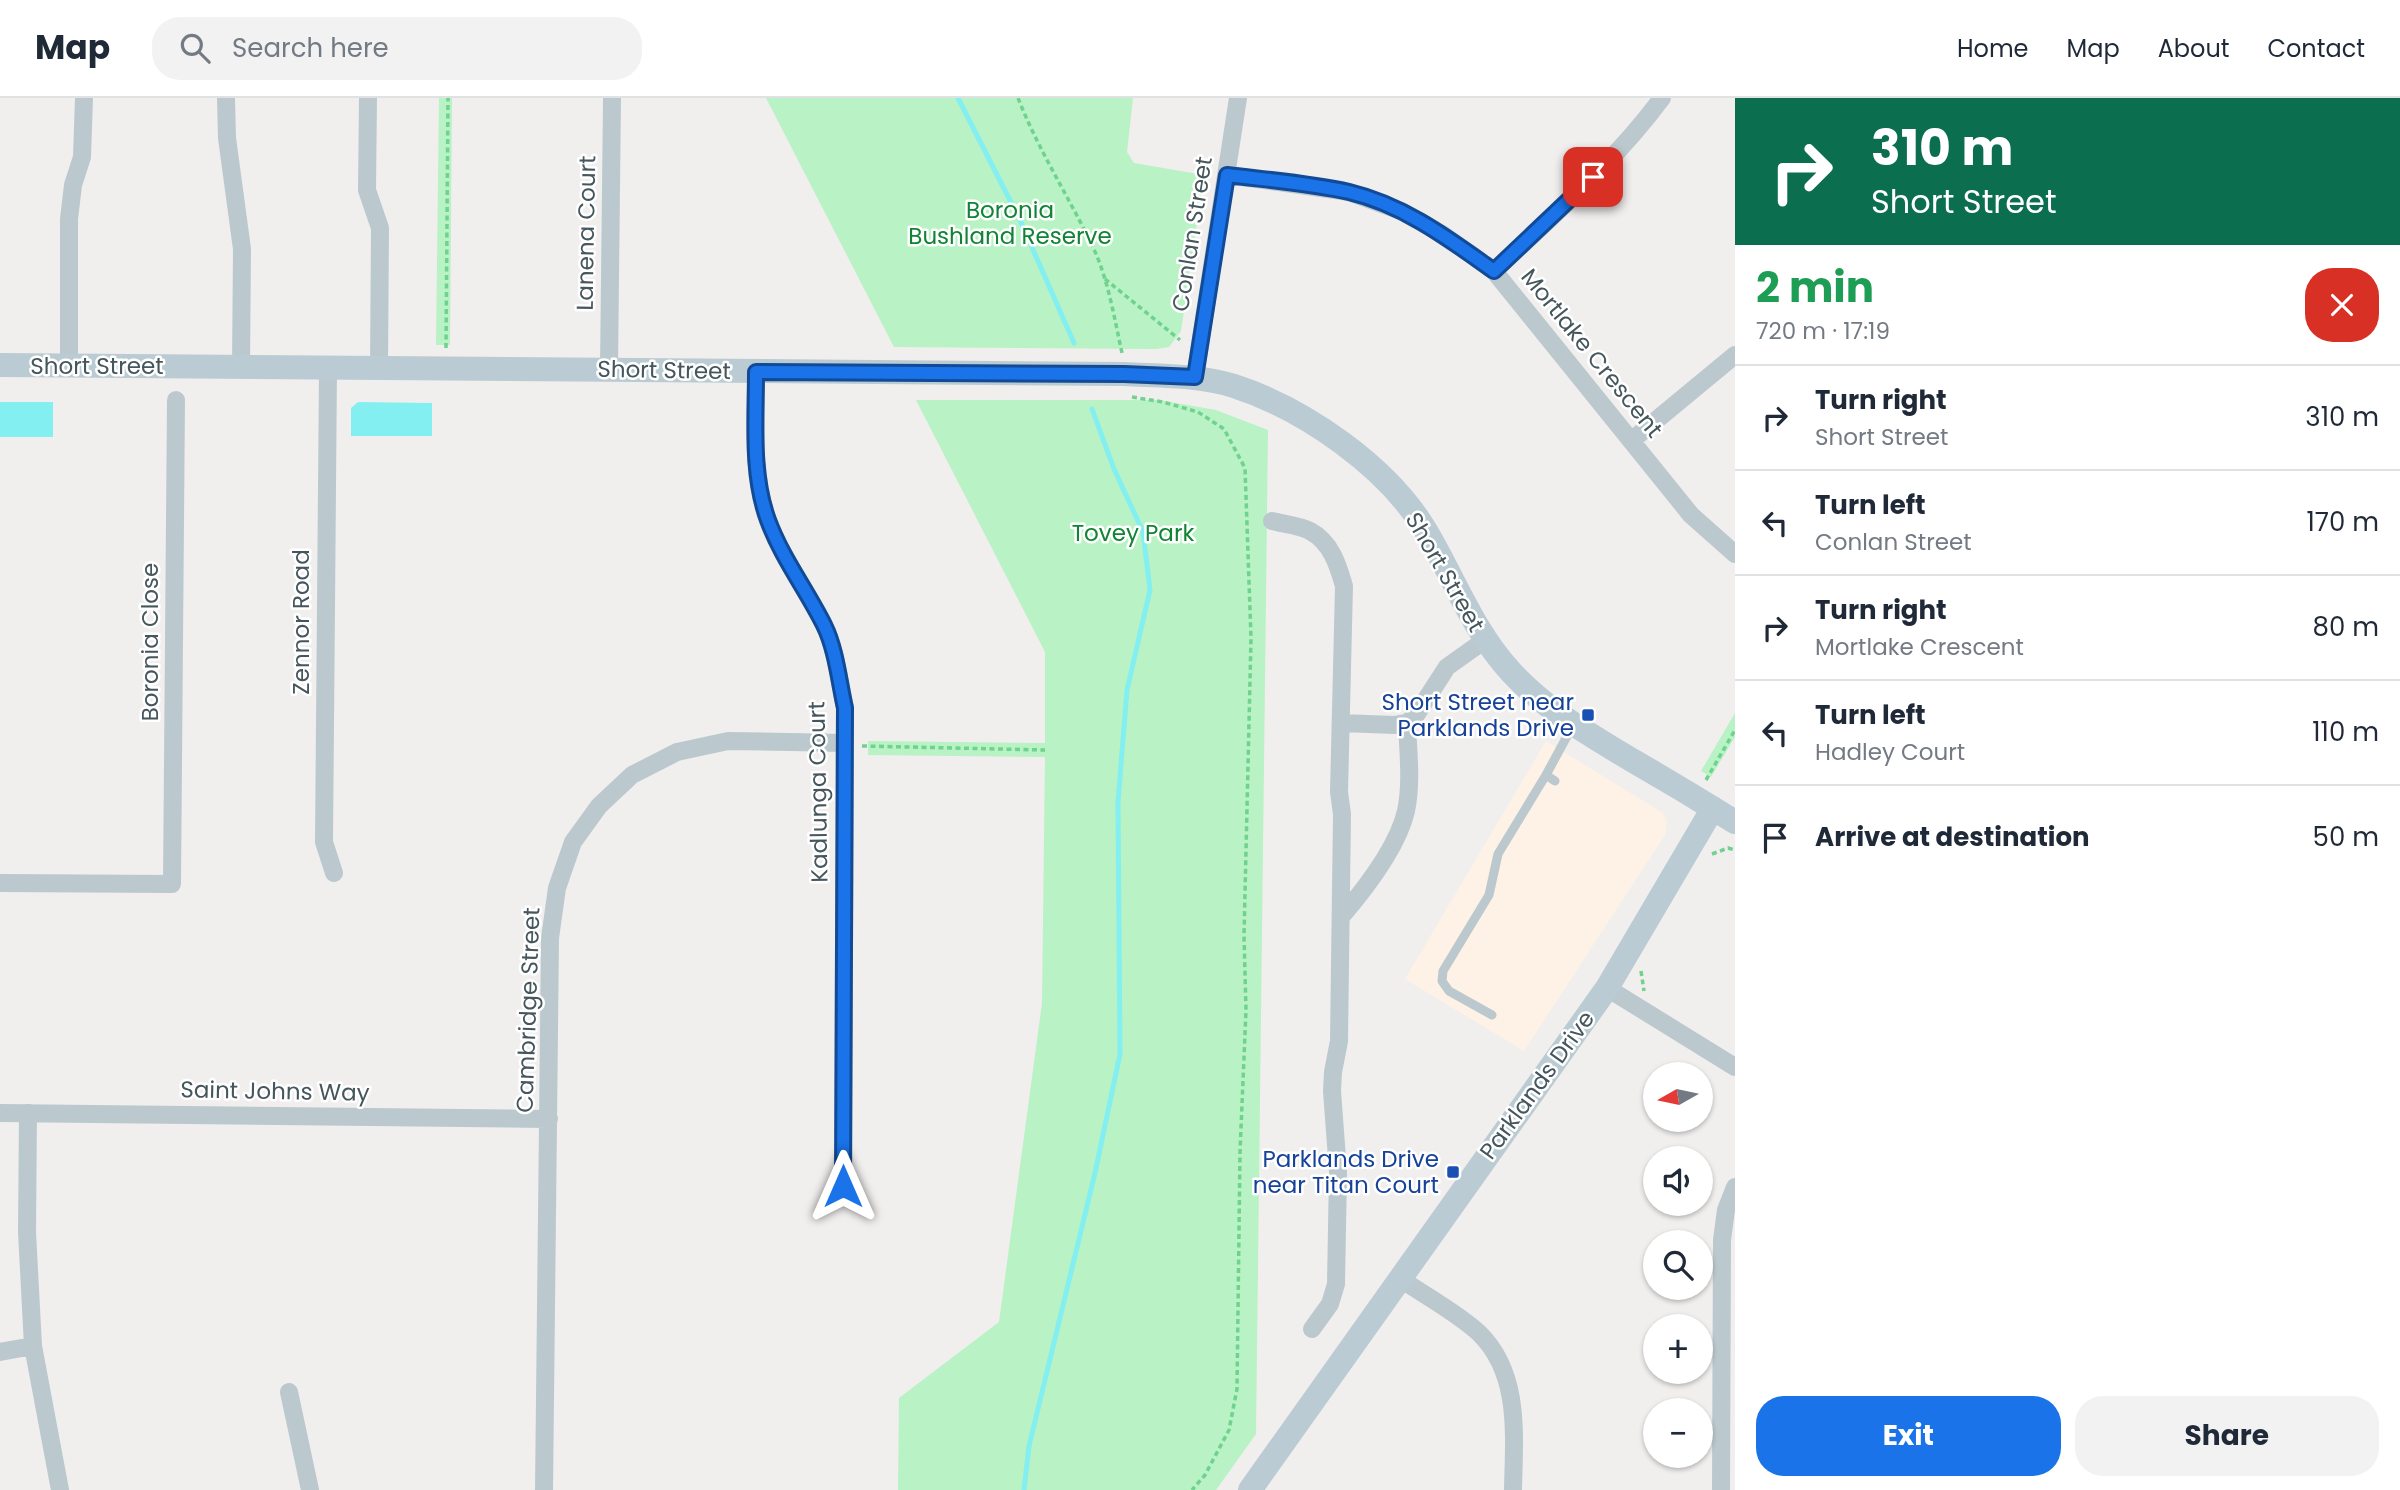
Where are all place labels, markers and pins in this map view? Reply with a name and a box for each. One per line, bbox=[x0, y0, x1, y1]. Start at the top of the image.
pin bbox=[1563, 147, 1623, 207]
place label: Short Street near Parklands Drive bbox=[1381, 686, 1574, 744]
marker: Short Street near Parklands Drive bbox=[1580, 707, 1596, 723]
place label: Parklands Drive near Titan Court bbox=[1253, 1143, 1439, 1201]
marker: Parklands Drive near Titan Court bbox=[1445, 1164, 1461, 1180]

